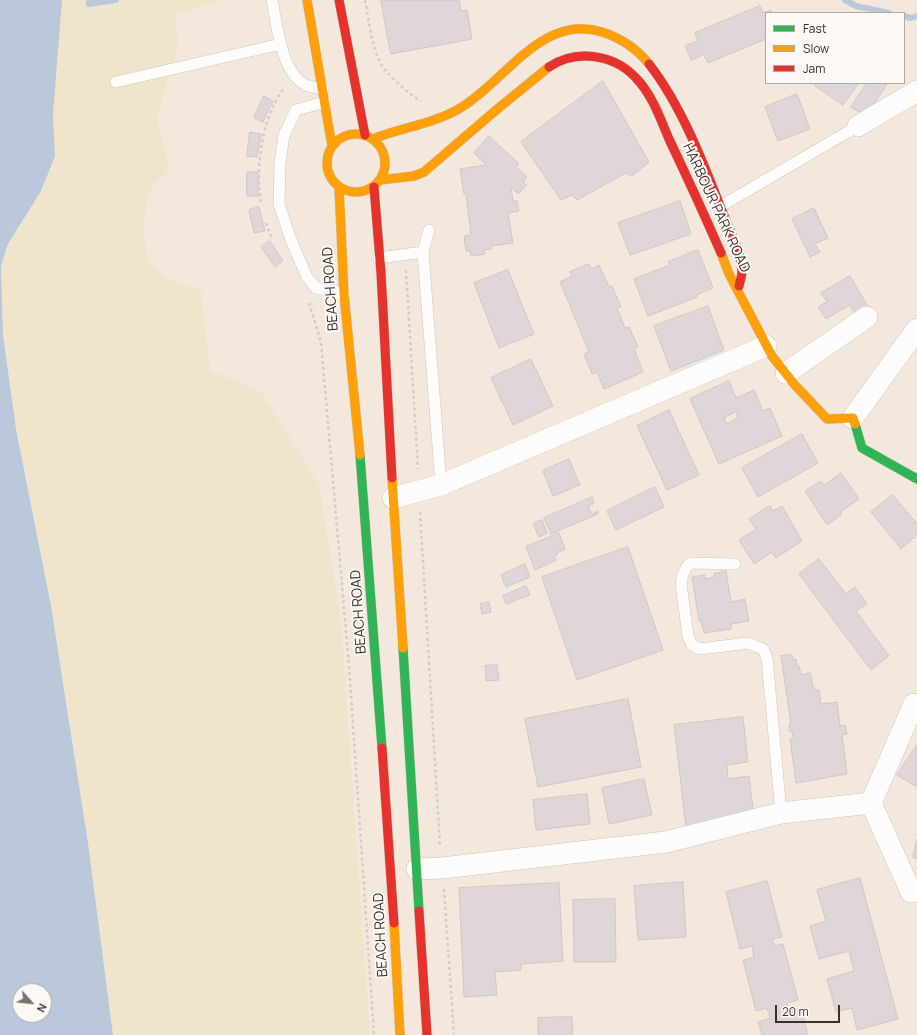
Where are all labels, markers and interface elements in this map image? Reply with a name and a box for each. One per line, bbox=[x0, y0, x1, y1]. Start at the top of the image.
legend bbox=[765, 12, 905, 84]
text: Fast bbox=[803, 20, 827, 37]
text: Slow bbox=[803, 40, 829, 57]
text: Jam bbox=[803, 60, 825, 77]
street label: HARBOUR PARK ROAD bbox=[679, 141, 753, 275]
street label: BEACH ROAD bbox=[320, 246, 342, 332]
street label: BEACH ROAD bbox=[348, 569, 370, 655]
street label: BEACH ROAD bbox=[370, 892, 392, 978]
north arrow bbox=[12, 983, 52, 1023]
scale bar bbox=[777, 997, 842, 1023]
text: N bbox=[34, 1001, 51, 1015]
text: 20 m bbox=[782, 1003, 809, 1020]

